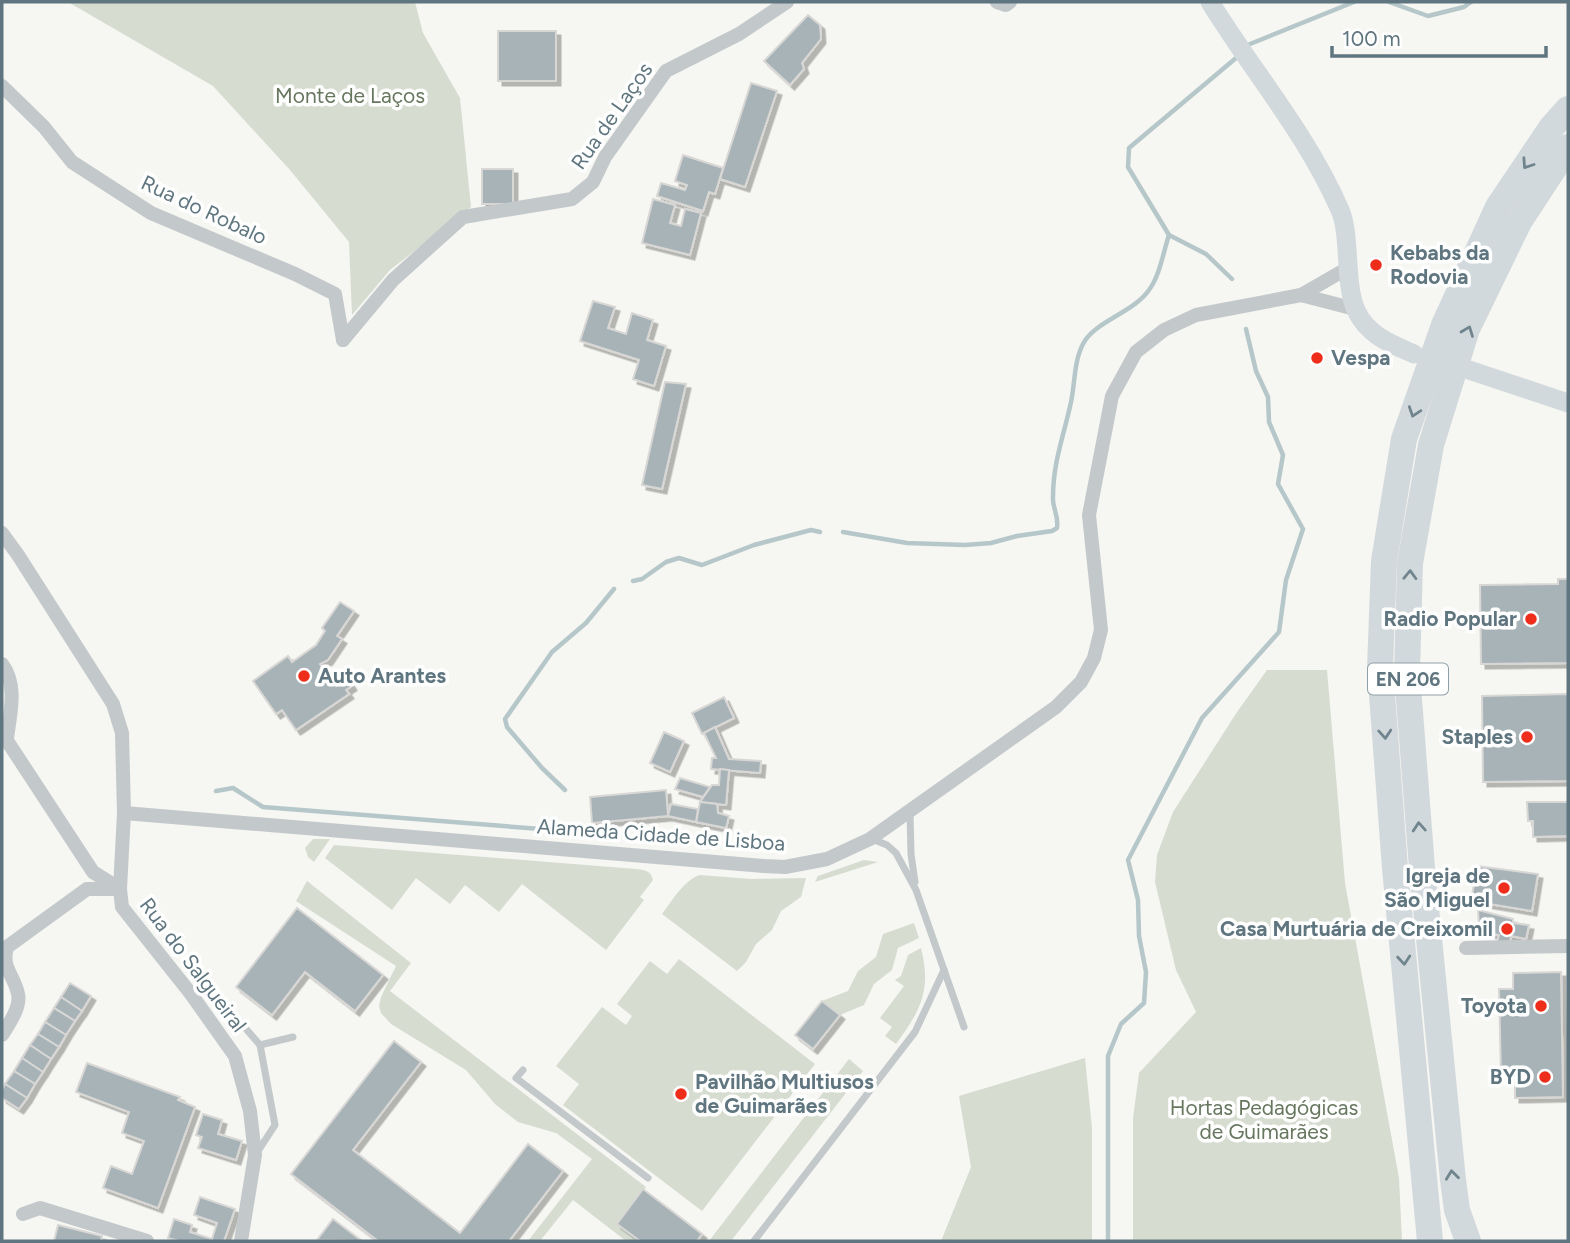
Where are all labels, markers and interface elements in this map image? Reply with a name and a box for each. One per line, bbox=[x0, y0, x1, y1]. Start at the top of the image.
scale bar bbox=[1332, 14, 1546, 58]
text: 100 m bbox=[1342, 26, 1401, 51]
street label: Rua de Laços bbox=[566, 57, 658, 174]
park label: Monte de Laços bbox=[275, 83, 425, 108]
one-way arrow bbox=[1523, 156, 1536, 169]
street label: Rua do Robalo bbox=[137, 170, 271, 250]
place label: Kebabs da Rodovia bbox=[1390, 240, 1490, 289]
marker: Kebabs da Rodovia bbox=[1368, 257, 1384, 273]
one-way arrow bbox=[1459, 326, 1473, 338]
place label: Vespa bbox=[1331, 345, 1391, 370]
marker: Vespa bbox=[1309, 350, 1325, 366]
one-way arrow bbox=[1408, 406, 1422, 418]
one-way arrow bbox=[1402, 570, 1417, 581]
place label: Radio Popular bbox=[1384, 606, 1517, 631]
marker: Radio Popular bbox=[1523, 611, 1539, 627]
place label: Auto Arantes bbox=[318, 663, 446, 688]
road number: EN 206 bbox=[1368, 664, 1448, 694]
marker: Auto Arantes bbox=[296, 668, 312, 684]
place label: Staples bbox=[1442, 724, 1513, 749]
one-way arrow bbox=[1377, 729, 1392, 740]
marker: Staples bbox=[1519, 729, 1535, 745]
street label: Alameda Cidade de Lisboa bbox=[536, 813, 786, 856]
one-way arrow bbox=[1411, 821, 1426, 832]
place label: Igreja de São Miguel bbox=[1384, 863, 1490, 912]
marker: Igreja de São Miguel bbox=[1496, 880, 1512, 896]
street label: Rua do Salgueiral bbox=[135, 893, 252, 1037]
place label: Casa Murtuária de Creixomil bbox=[1220, 916, 1493, 941]
marker: Casa Murtuária de Creixomil bbox=[1499, 921, 1515, 937]
one-way arrow bbox=[1396, 955, 1411, 966]
place label: Toyota bbox=[1461, 993, 1527, 1018]
marker: Toyota bbox=[1533, 998, 1549, 1014]
place label: BYD bbox=[1490, 1064, 1531, 1089]
place label: Pavilhão Multiusos de Guimarães bbox=[695, 1069, 874, 1118]
marker: BYD bbox=[1537, 1069, 1553, 1085]
marker: Pavilhão Multiusos de Guimarães bbox=[673, 1086, 689, 1102]
park label: Hortas Pedagógicas de Guimarães bbox=[1170, 1095, 1358, 1144]
one-way arrow bbox=[1445, 1169, 1460, 1181]

